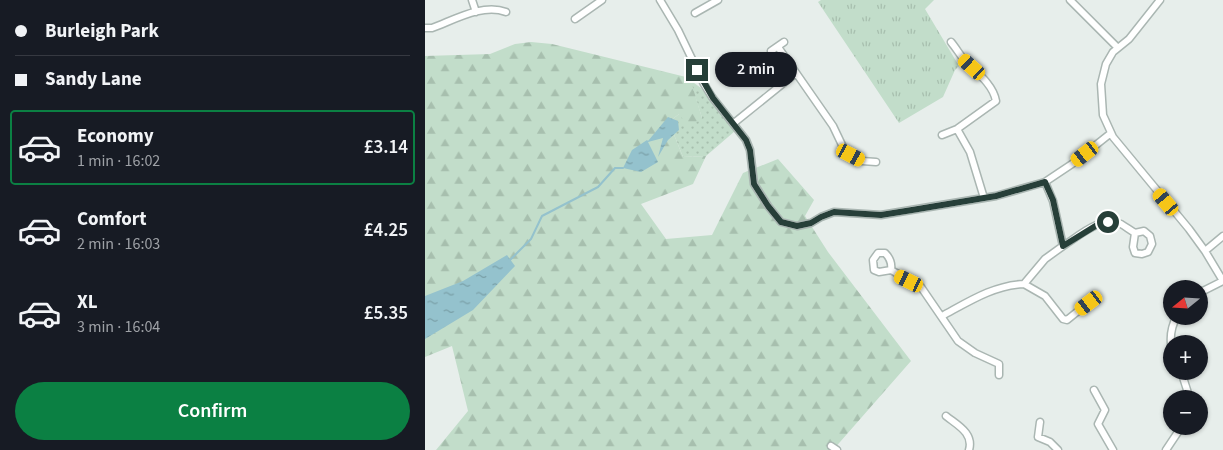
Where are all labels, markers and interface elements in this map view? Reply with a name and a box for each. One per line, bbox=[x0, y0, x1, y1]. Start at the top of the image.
text: Burleigh Park bbox=[45, 18, 159, 45]
car bbox=[955, 51, 988, 83]
callout: 2 min bbox=[715, 52, 797, 88]
text: 2 min bbox=[737, 58, 775, 80]
route end bbox=[686, 59, 708, 81]
text: Sandy Lane bbox=[45, 66, 142, 93]
text: Economy bbox=[77, 123, 154, 150]
icon: car bbox=[17, 125, 62, 170]
text: £3.14 bbox=[364, 134, 408, 161]
car bbox=[1068, 139, 1101, 169]
car bbox=[834, 141, 867, 169]
text: 1 min · 16:02 bbox=[77, 150, 160, 172]
car bbox=[1150, 186, 1181, 218]
text: Comfort bbox=[77, 206, 147, 233]
icon: car bbox=[17, 208, 62, 253]
route start bbox=[1097, 211, 1119, 233]
text: £4.25 bbox=[364, 217, 408, 244]
text: 2 min · 16:03 bbox=[77, 233, 160, 255]
car bbox=[892, 268, 925, 294]
north arrow bbox=[1163, 280, 1207, 325]
map controls bbox=[1163, 280, 1208, 435]
car bbox=[1072, 288, 1105, 318]
text: XL bbox=[77, 289, 98, 316]
icon: car bbox=[17, 291, 62, 336]
text: £5.35 bbox=[364, 300, 408, 327]
text: 3 min · 16:04 bbox=[77, 316, 160, 338]
button: + bbox=[1163, 335, 1208, 380]
button: Confirm bbox=[15, 382, 410, 440]
button: − bbox=[1163, 390, 1208, 435]

